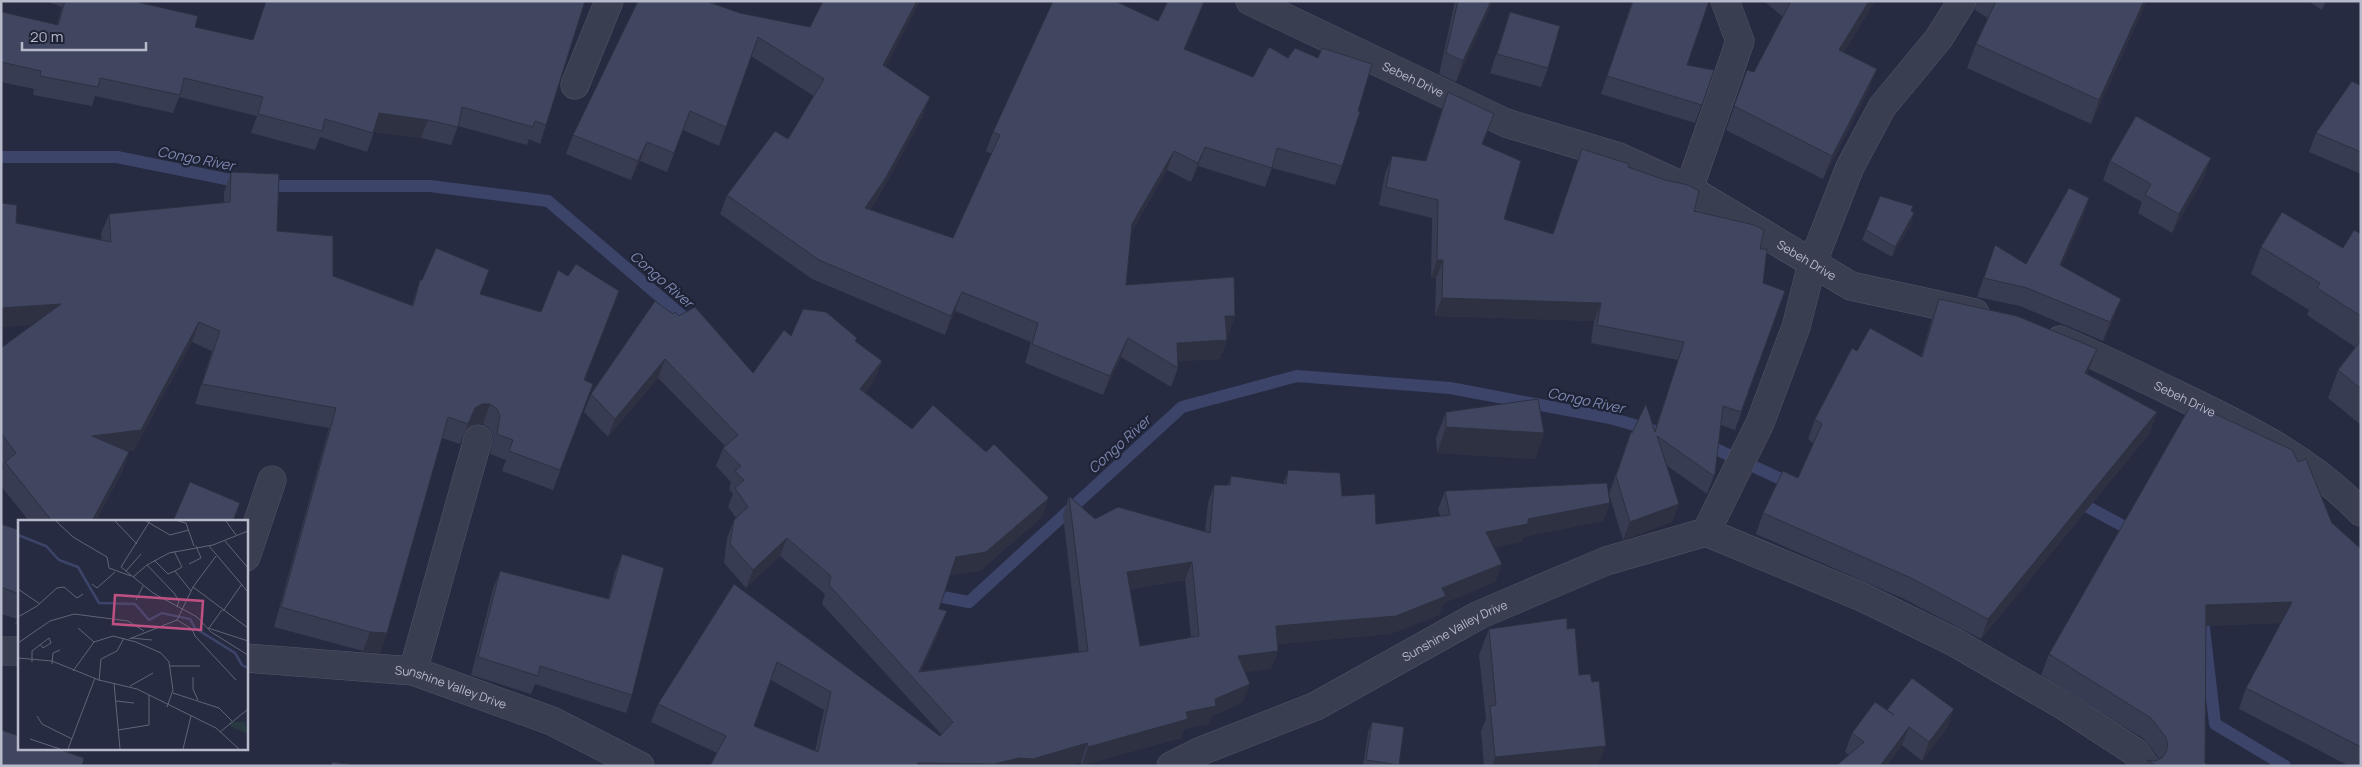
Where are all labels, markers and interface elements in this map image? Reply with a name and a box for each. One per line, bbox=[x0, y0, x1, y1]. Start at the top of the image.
scale bar bbox=[22, 20, 146, 52]
text: 20 m bbox=[30, 26, 63, 47]
street label: Sebeh Drive bbox=[1380, 57, 1447, 101]
water label: Congo River bbox=[156, 141, 238, 175]
street label: Sebeh Drive bbox=[1774, 235, 1840, 284]
water label: Congo River bbox=[626, 246, 699, 313]
street label: Sebeh Drive bbox=[2152, 376, 2219, 420]
water label: Congo River bbox=[1546, 383, 1628, 418]
water label: Congo River bbox=[1084, 409, 1156, 477]
inset map bbox=[18, 520, 248, 750]
street label: Sunshine Valley Drive bbox=[1399, 595, 1510, 665]
street label: Sunshine Valley Drive bbox=[394, 661, 509, 713]

